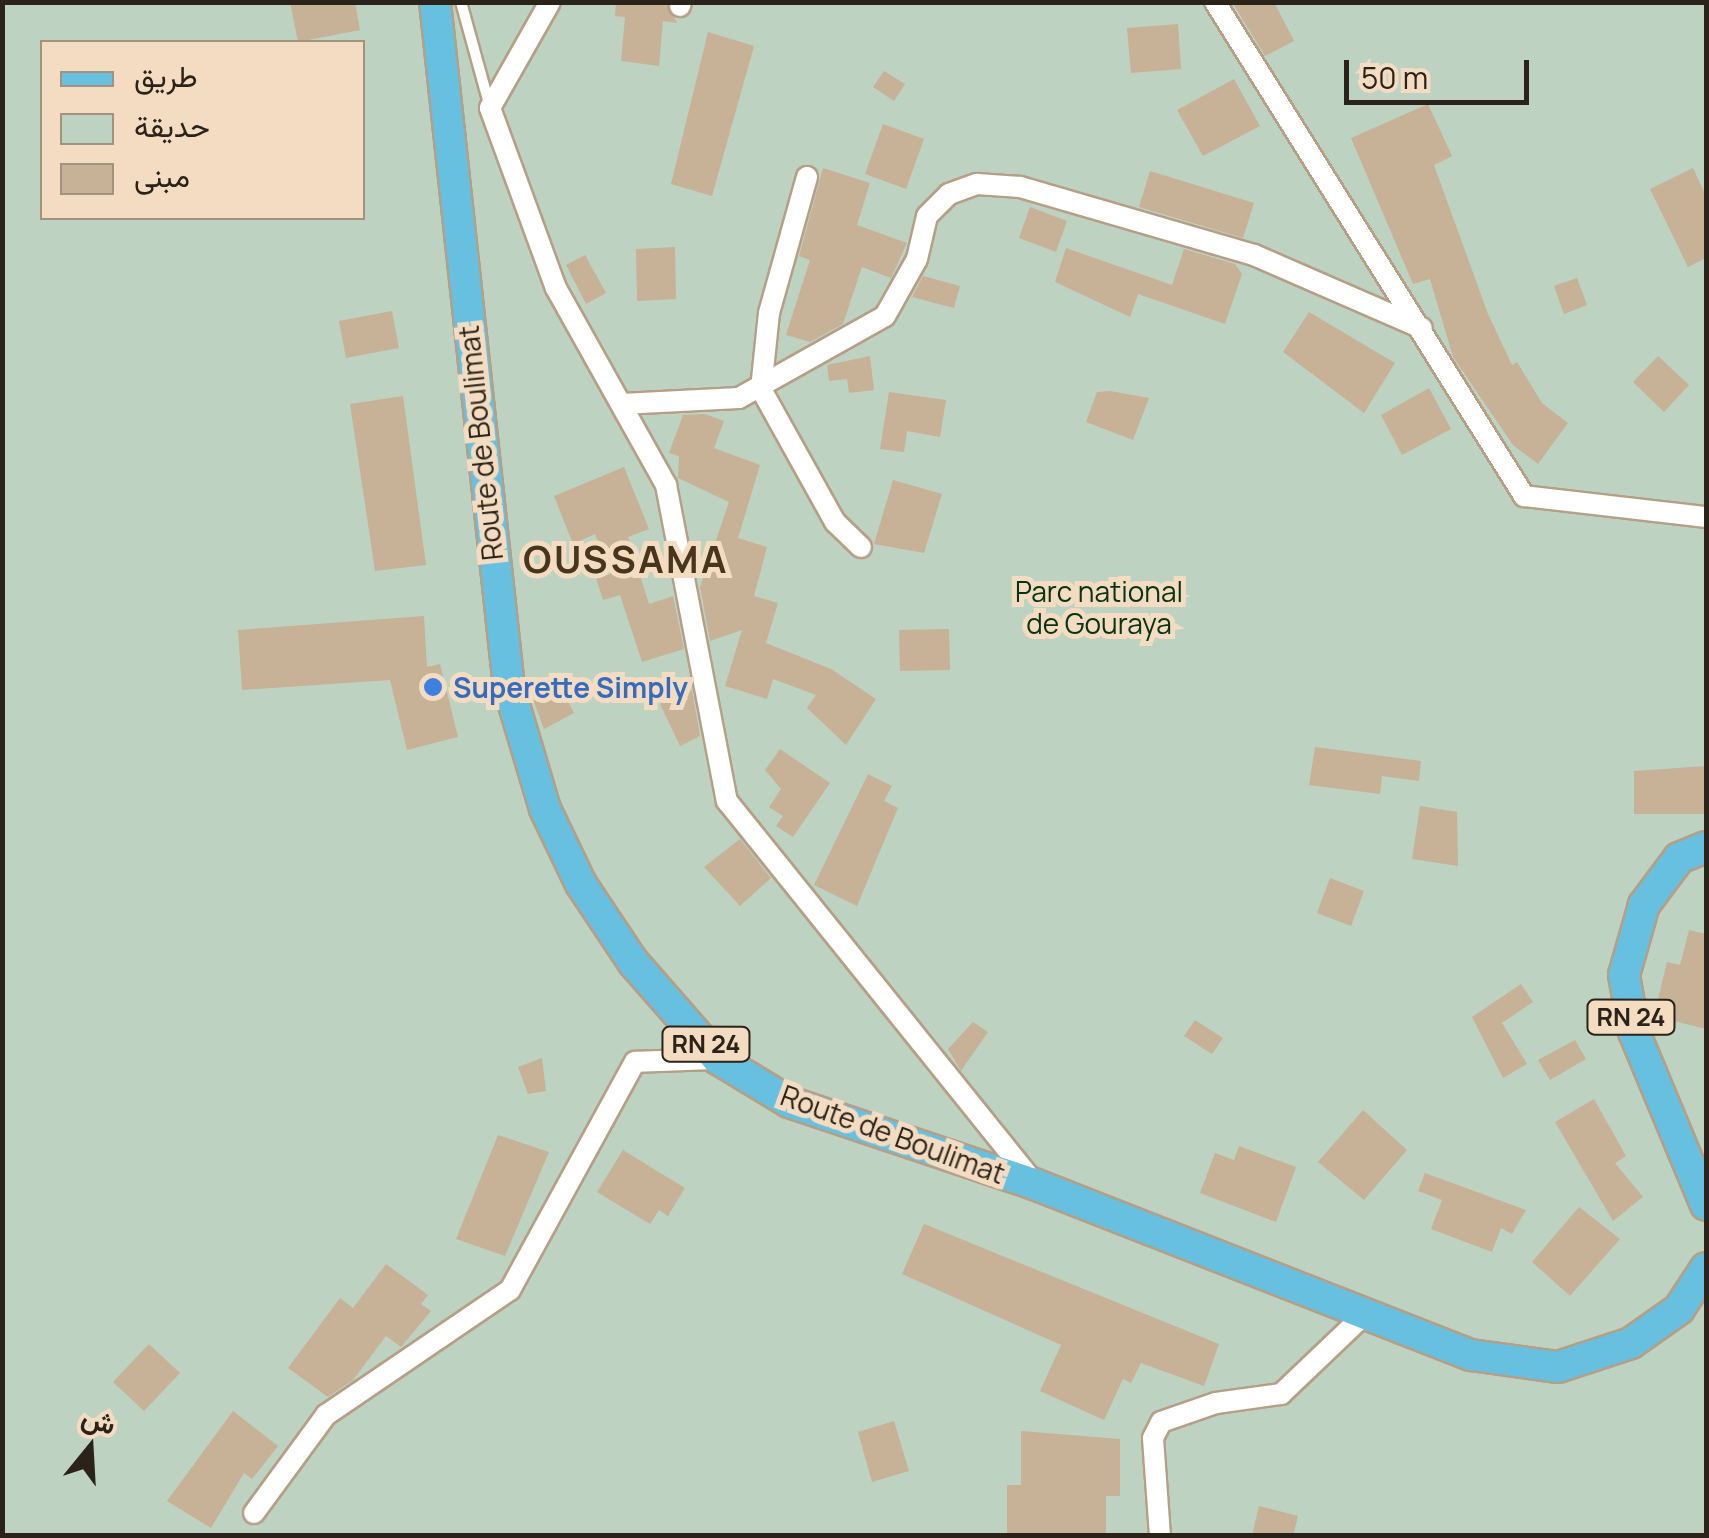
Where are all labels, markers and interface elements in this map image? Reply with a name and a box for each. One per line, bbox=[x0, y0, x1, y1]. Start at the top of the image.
legend bbox=[40, 40, 365, 220]
scale bar bbox=[1349, 40, 1534, 102]
text: طريق bbox=[134, 55, 198, 96]
text: 50 m bbox=[1361, 57, 1428, 98]
text: حديقة bbox=[134, 105, 210, 146]
text: مبنى bbox=[134, 155, 190, 196]
street label: Route de Boulimat bbox=[451, 324, 509, 562]
district label: OUSSAMA bbox=[523, 536, 729, 582]
park label: Parc national de Gouraya bbox=[1015, 574, 1183, 640]
place label: Superette Simply bbox=[453, 670, 688, 704]
marker: Superette Simply bbox=[422, 676, 444, 698]
road number: RN 24 bbox=[1586, 997, 1676, 1037]
road number: RN 24 bbox=[661, 1024, 751, 1064]
street label: Route de Boulimat bbox=[776, 1078, 1010, 1190]
text: ش bbox=[77, 1396, 121, 1443]
north arrow bbox=[40, 1398, 140, 1498]

